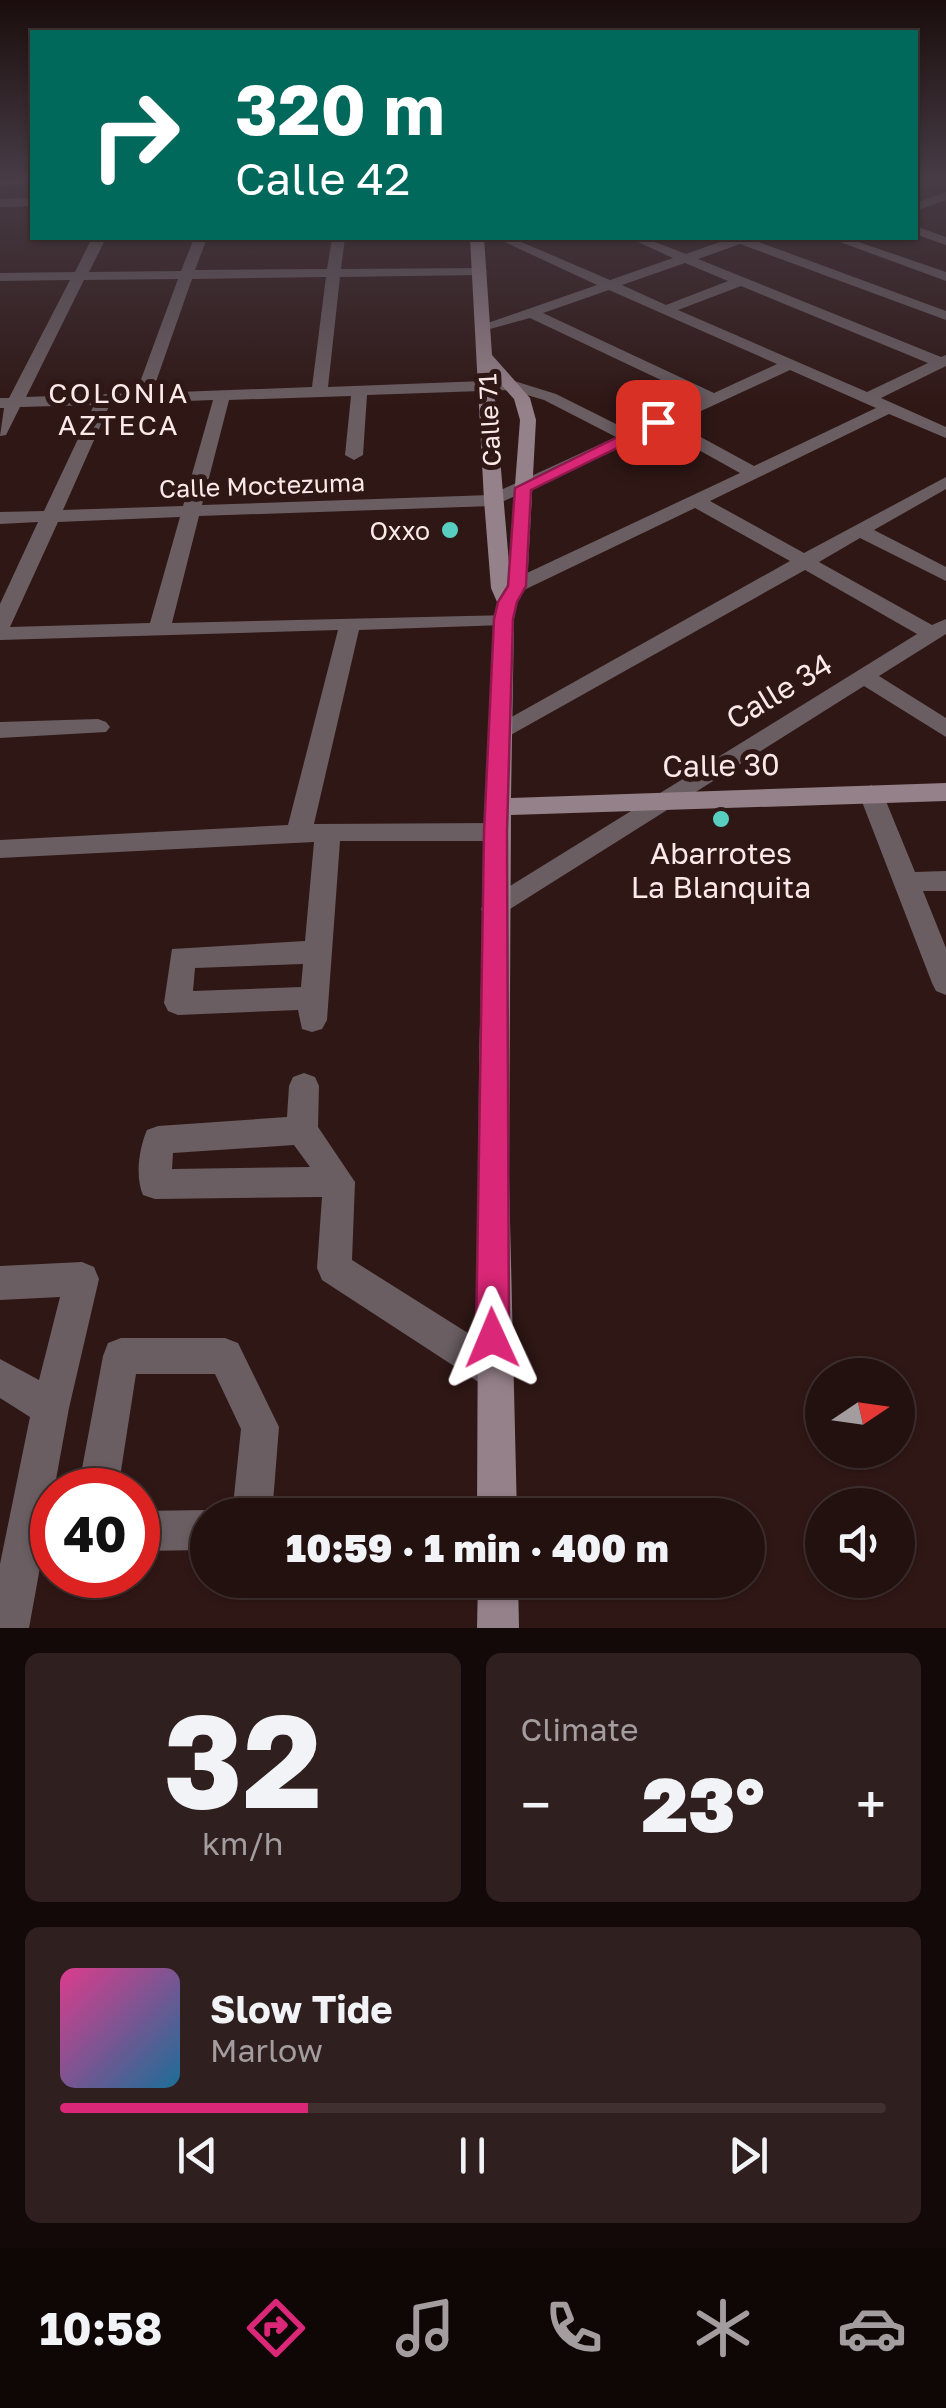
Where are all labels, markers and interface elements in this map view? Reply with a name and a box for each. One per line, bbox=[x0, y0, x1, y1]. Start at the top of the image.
text: 320 m bbox=[235, 66, 445, 150]
icon: right bbox=[70, 70, 200, 200]
text: Calle 42 bbox=[235, 151, 410, 205]
street label: Calle 71 bbox=[471, 373, 507, 467]
district label: COLONIA AZTECA bbox=[48, 376, 190, 441]
pin bbox=[616, 380, 701, 465]
icon: arrive bbox=[631, 395, 686, 450]
street label: Calle Moctezuma bbox=[158, 466, 366, 504]
place label: Oxxo bbox=[369, 515, 430, 546]
marker: Oxxo bbox=[439, 519, 461, 541]
street label: Calle 34 bbox=[720, 645, 838, 737]
street label: Calle 30 bbox=[662, 746, 780, 784]
marker: Abarrotes La Blanquita bbox=[710, 808, 732, 830]
place label: Abarrotes La Blanquita bbox=[631, 835, 811, 905]
position arrow bbox=[440, 1286, 544, 1390]
north arrow bbox=[805, 1358, 915, 1468]
map controls bbox=[805, 1358, 915, 1598]
speed limit sign: 40 bbox=[30, 1468, 160, 1598]
button: sound bbox=[805, 1488, 915, 1598]
text: 10:59 · 1 min · 400 m bbox=[286, 1525, 669, 1570]
text: 32 bbox=[163, 1681, 322, 1837]
text: Climate bbox=[521, 1710, 639, 1748]
text: 23° bbox=[642, 1758, 765, 1849]
text: − bbox=[521, 1771, 551, 1837]
text: + bbox=[856, 1771, 886, 1837]
text: km/h bbox=[202, 1824, 283, 1862]
text: Slow Tide bbox=[210, 1986, 393, 2031]
text: Marlow bbox=[210, 2031, 323, 2069]
icon: previous bbox=[170, 2128, 225, 2183]
icon: pause bbox=[445, 2128, 500, 2183]
icon: next bbox=[721, 2128, 776, 2183]
icon: directions bbox=[241, 2293, 311, 2363]
icon: music bbox=[390, 2293, 460, 2363]
icon: phone bbox=[539, 2293, 609, 2363]
icon: climate bbox=[688, 2293, 758, 2363]
icon: car bbox=[837, 2293, 907, 2363]
text: 10:58 bbox=[39, 2301, 162, 2355]

